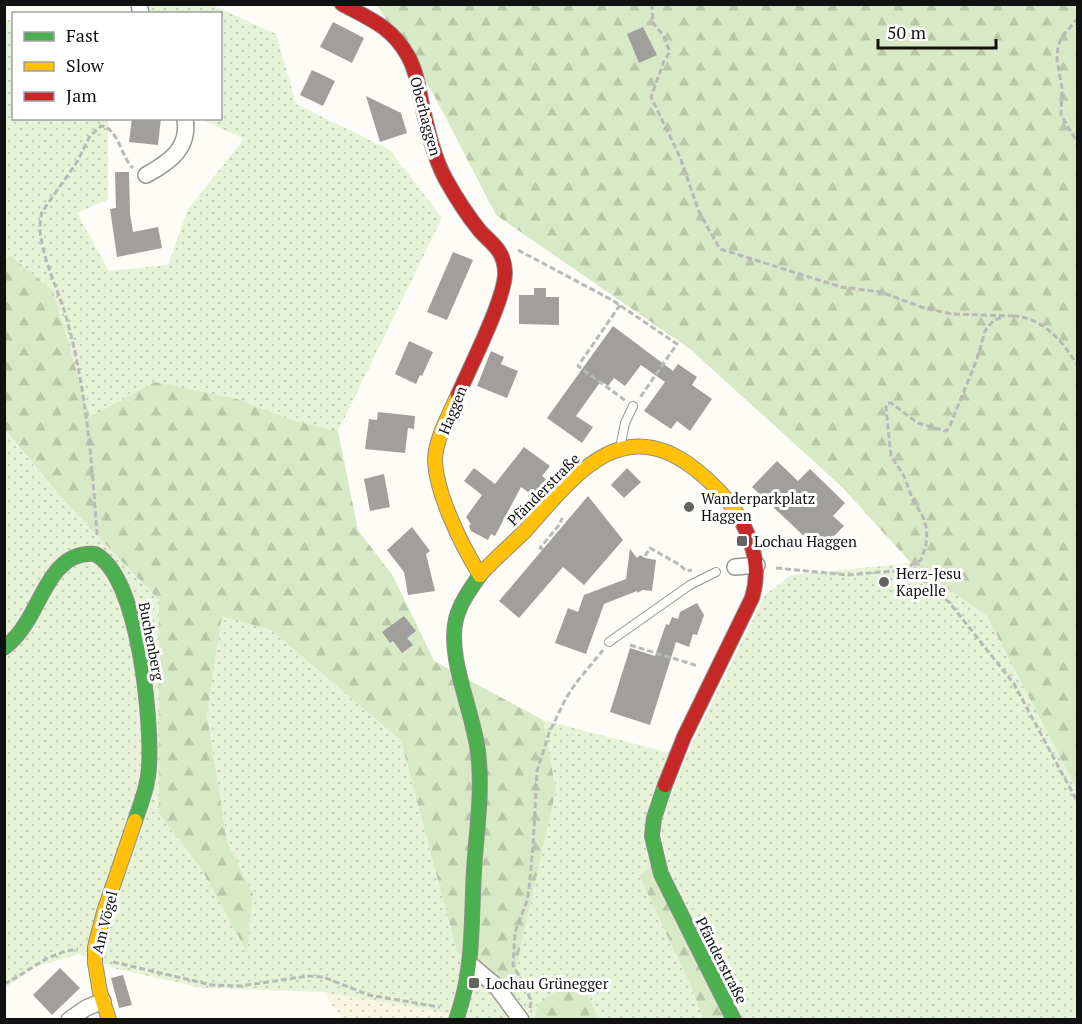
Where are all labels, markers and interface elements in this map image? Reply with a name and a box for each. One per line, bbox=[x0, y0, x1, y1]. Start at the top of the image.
legend bbox=[12, 12, 222, 120]
scale bar bbox=[878, 12, 996, 50]
text: 50 m bbox=[887, 20, 927, 44]
text: Fast bbox=[66, 23, 100, 47]
text: Slow bbox=[66, 53, 105, 77]
street label: Oberhaggen bbox=[406, 74, 446, 158]
text: Jam bbox=[66, 83, 97, 107]
street label: Haggen bbox=[433, 383, 471, 437]
street label: Pfänderstraße bbox=[502, 448, 584, 530]
place label: Wanderparkplatz Haggen bbox=[701, 488, 815, 525]
marker: Wanderparkplatz Haggen bbox=[682, 500, 696, 514]
place label: Lochau Haggen bbox=[754, 531, 857, 551]
marker: Lochau Haggen bbox=[735, 534, 749, 548]
place label: Herz-Jesu Kapelle bbox=[896, 563, 962, 600]
marker: Herz-Jesu Kapelle bbox=[877, 575, 891, 589]
street label: Buchenberg bbox=[135, 600, 170, 683]
street label: Am Vögel bbox=[87, 889, 121, 955]
street label: Pfänderstraße bbox=[692, 913, 752, 1007]
place label: Lochau Grünegger bbox=[486, 973, 609, 993]
marker: Lochau Grünegger bbox=[467, 976, 481, 990]

